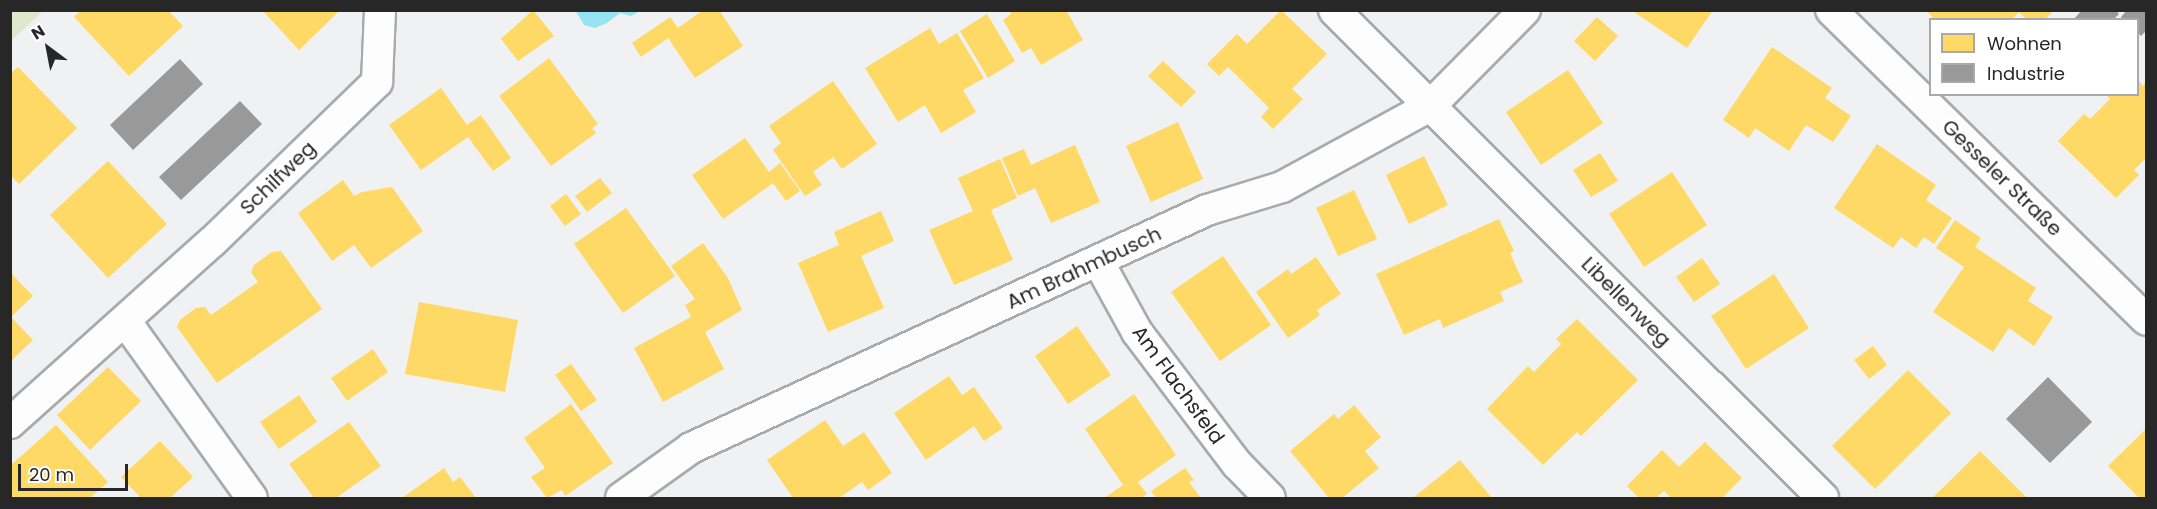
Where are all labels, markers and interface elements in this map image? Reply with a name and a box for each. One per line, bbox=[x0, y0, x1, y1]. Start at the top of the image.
north arrow bbox=[18, 18, 78, 78]
legend bbox=[1929, 18, 2139, 96]
text: N bbox=[27, 19, 49, 45]
text: Wohnen bbox=[1987, 31, 2062, 56]
text: Industrie bbox=[1987, 61, 2065, 86]
street label: Gesseler Straße bbox=[1937, 115, 2067, 241]
street label: Schilfweg bbox=[235, 136, 321, 220]
street label: Am Brahmbusch bbox=[1003, 222, 1165, 314]
street label: Libellenweg bbox=[1576, 252, 1676, 352]
street label: Am Flachsfeld bbox=[1127, 321, 1229, 449]
scale bar bbox=[21, 452, 130, 490]
text: 20 m bbox=[29, 462, 74, 487]

